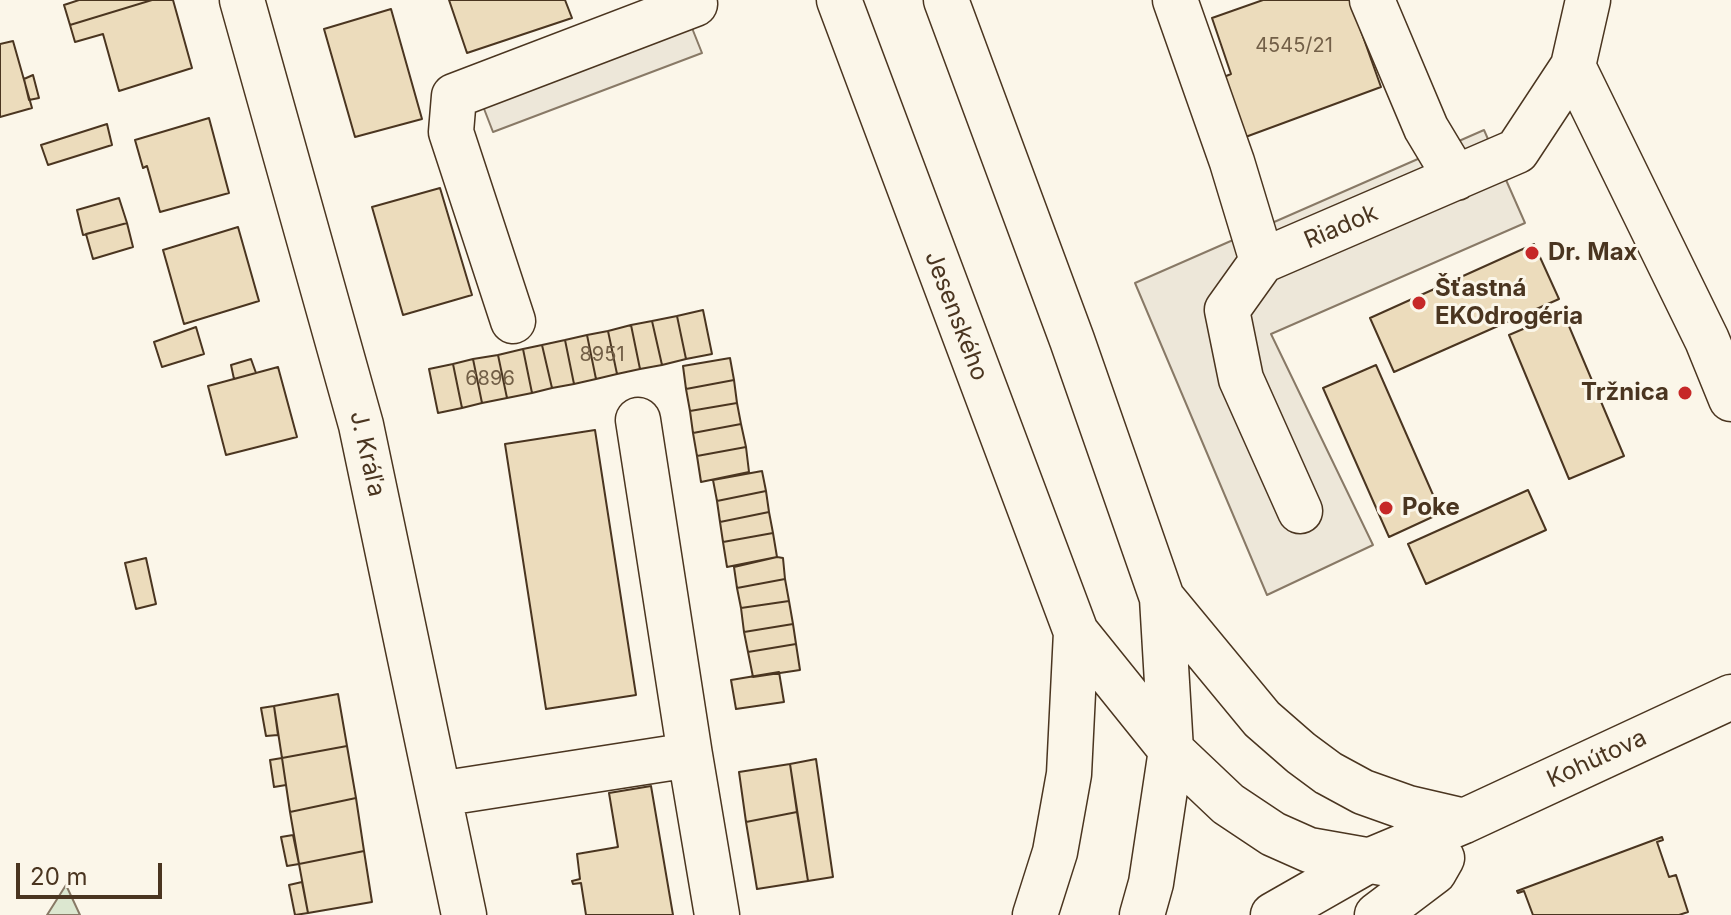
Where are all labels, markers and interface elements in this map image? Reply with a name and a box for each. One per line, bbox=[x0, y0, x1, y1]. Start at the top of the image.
house number: 4545/21 bbox=[1255, 34, 1333, 58]
street label: Riadok bbox=[1300, 199, 1382, 255]
place label: Dr. Max bbox=[1548, 239, 1638, 267]
marker: Dr. Max bbox=[1523, 244, 1541, 262]
street label: Jesenského bbox=[918, 247, 994, 385]
place label: Šťastná EKOdrogéria bbox=[1435, 275, 1583, 331]
marker: Šťastná EKOdrogéria bbox=[1410, 294, 1428, 312]
house number: 8951 bbox=[579, 343, 625, 367]
house number: 6896 bbox=[465, 367, 515, 391]
place label: Tržnica bbox=[1581, 379, 1669, 407]
marker: Tržnica bbox=[1676, 384, 1694, 402]
street label: J. Kráľa bbox=[343, 408, 391, 500]
place label: Poke bbox=[1402, 494, 1460, 522]
marker: Poke bbox=[1377, 499, 1395, 517]
street label: Kohútova bbox=[1543, 723, 1651, 795]
scale bar bbox=[20, 847, 166, 897]
text: 20 m bbox=[30, 862, 88, 891]

